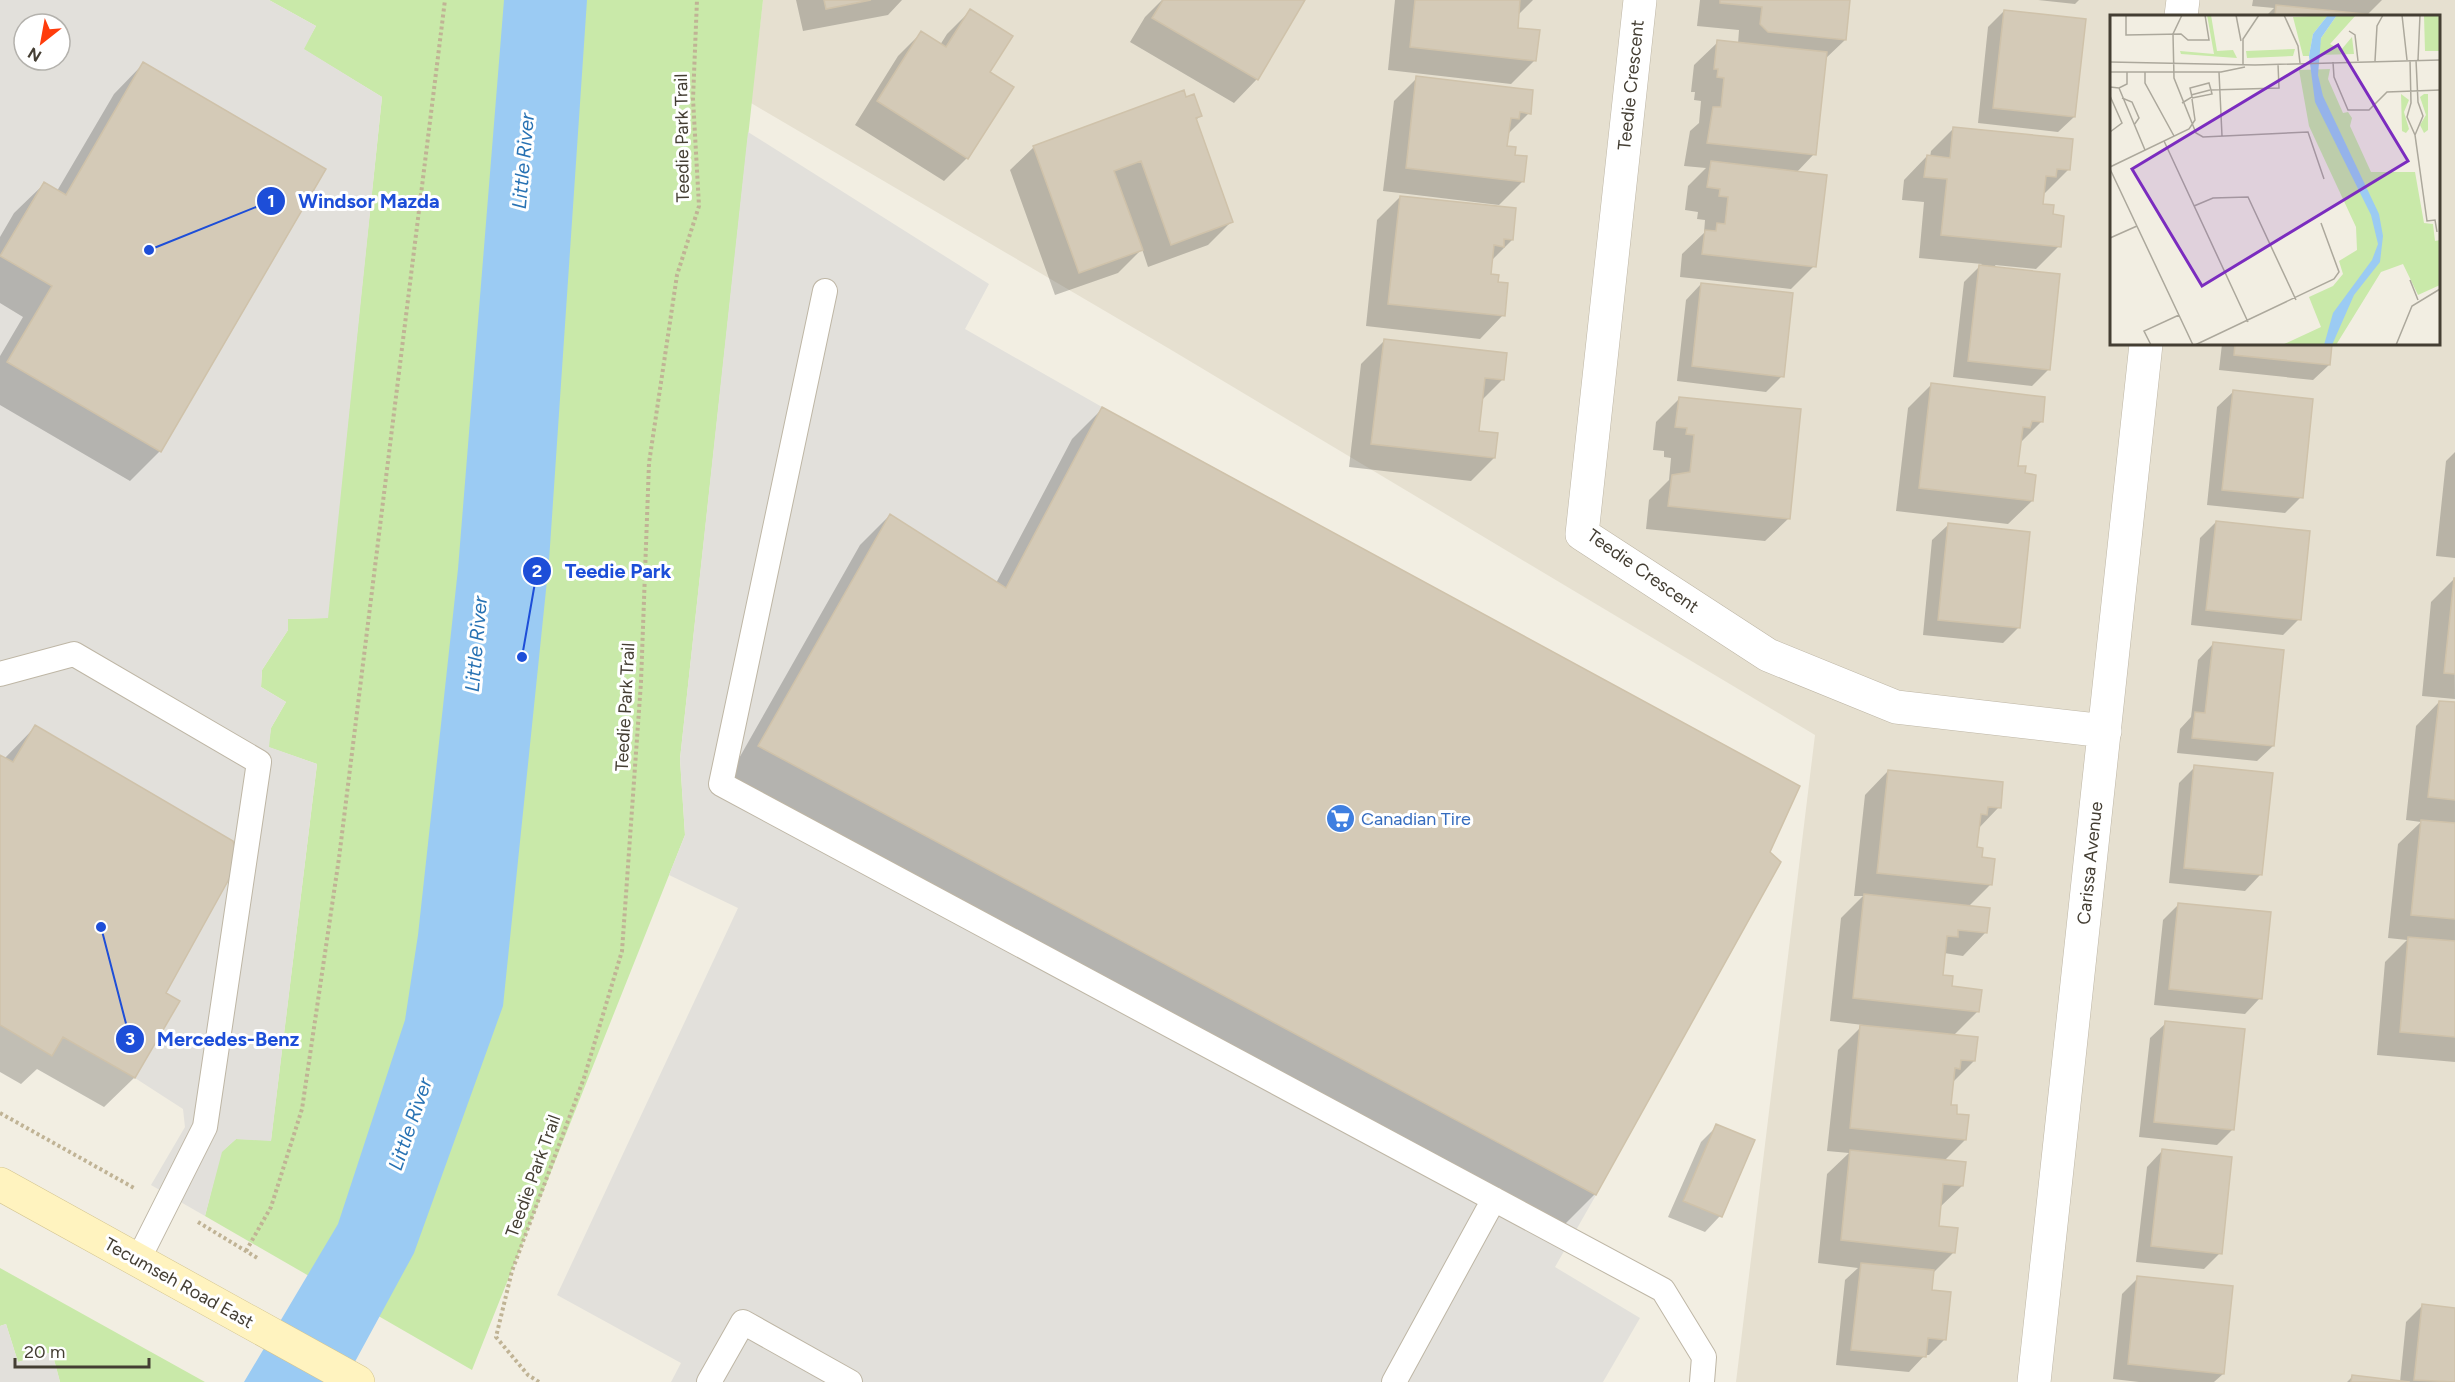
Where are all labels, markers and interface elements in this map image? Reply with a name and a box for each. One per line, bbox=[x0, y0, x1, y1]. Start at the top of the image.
north arrow bbox=[12, 12, 72, 72]
inset map bbox=[2110, 15, 2440, 345]
street label: Teedie Crescent bbox=[1613, 18, 1649, 151]
text: N bbox=[24, 43, 45, 66]
street label: Teedie Park Trail bbox=[670, 73, 694, 203]
water label: Little River bbox=[507, 111, 539, 210]
callout: Windsor Mazda bbox=[256, 182, 452, 220]
text: Windsor Mazda bbox=[298, 189, 440, 213]
text: 1 bbox=[267, 190, 275, 212]
street label: Teedie Crescent bbox=[1583, 524, 1703, 618]
callout: Teedie Park bbox=[522, 552, 683, 590]
text: Teedie Park bbox=[565, 559, 671, 583]
text: 2 bbox=[532, 560, 542, 582]
water label: Little River bbox=[460, 594, 492, 693]
street label: Teedie Park Trail bbox=[611, 642, 639, 772]
street label: Carissa Avenue bbox=[2073, 800, 2107, 926]
supermarket icon: Canadian Tire bbox=[1324, 803, 1356, 835]
place label: Canadian Tire bbox=[1361, 808, 1471, 830]
callout: Mercedes-Benz bbox=[115, 1020, 312, 1058]
text: Mercedes-Benz bbox=[157, 1027, 299, 1051]
text: 3 bbox=[125, 1028, 135, 1050]
water label: Little River bbox=[383, 1074, 437, 1173]
street label: Teedie Park Trail bbox=[501, 1112, 565, 1240]
street label: Tecumseh Road East bbox=[100, 1233, 258, 1333]
scale bar bbox=[15, 1331, 148, 1369]
text: 20 m bbox=[24, 1341, 65, 1363]

